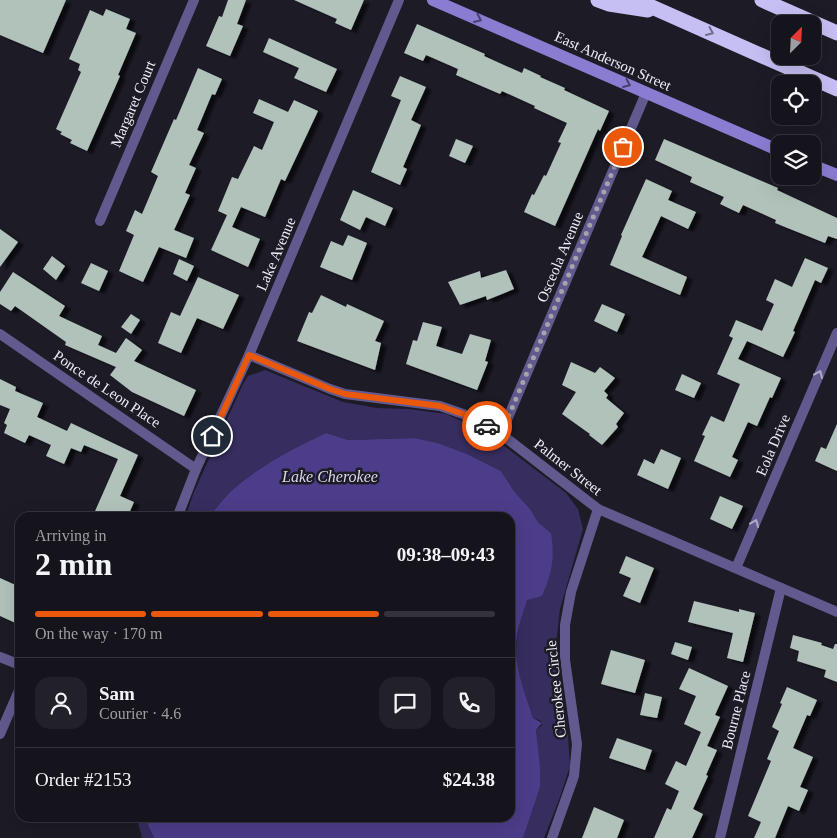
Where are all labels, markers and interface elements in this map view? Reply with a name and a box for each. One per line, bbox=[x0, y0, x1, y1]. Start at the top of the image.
one-way arrow bbox=[473, 13, 482, 24]
north arrow bbox=[771, 15, 821, 65]
map controls bbox=[771, 15, 821, 185]
one-way arrow bbox=[705, 26, 714, 37]
street label: East Anderson Street bbox=[552, 28, 674, 94]
street label: Margaret Court bbox=[108, 57, 159, 150]
button: locate bbox=[771, 75, 821, 125]
one-way arrow bbox=[622, 78, 631, 89]
pin bbox=[602, 126, 644, 168]
icon: bag bbox=[609, 133, 637, 161]
button: layers bbox=[771, 135, 821, 185]
street label: Osceola Avenue bbox=[534, 209, 586, 305]
street label: Lake Avenue bbox=[253, 214, 299, 293]
street label: Ponce de Leon Place bbox=[51, 347, 164, 431]
one-way arrow bbox=[813, 370, 824, 379]
courier bbox=[462, 401, 512, 451]
street label: Eola Drive bbox=[753, 411, 793, 478]
icon: car bbox=[473, 412, 501, 440]
pin bbox=[191, 415, 233, 457]
icon: home bbox=[198, 422, 226, 450]
street label: Palmer Street bbox=[531, 436, 606, 499]
water label: Lake Cherokee bbox=[281, 468, 378, 485]
one-way arrow bbox=[749, 519, 760, 528]
text: Arriving in bbox=[35, 527, 107, 544]
text: 09:38–09:43 bbox=[397, 544, 495, 565]
text: 2 min bbox=[35, 546, 112, 582]
text: On the way · 170 m bbox=[35, 625, 163, 642]
street label: Cherokee Circle bbox=[543, 639, 569, 739]
street label: Bourne Place bbox=[719, 669, 754, 751]
button: person bbox=[35, 677, 87, 729]
button: chat bbox=[379, 677, 431, 729]
button: phone bbox=[443, 677, 495, 729]
text: Sam bbox=[99, 683, 135, 704]
text: Courier · 4.6 bbox=[99, 705, 181, 722]
text: Order #2153 bbox=[35, 769, 132, 790]
text: $24.38 bbox=[443, 769, 495, 790]

